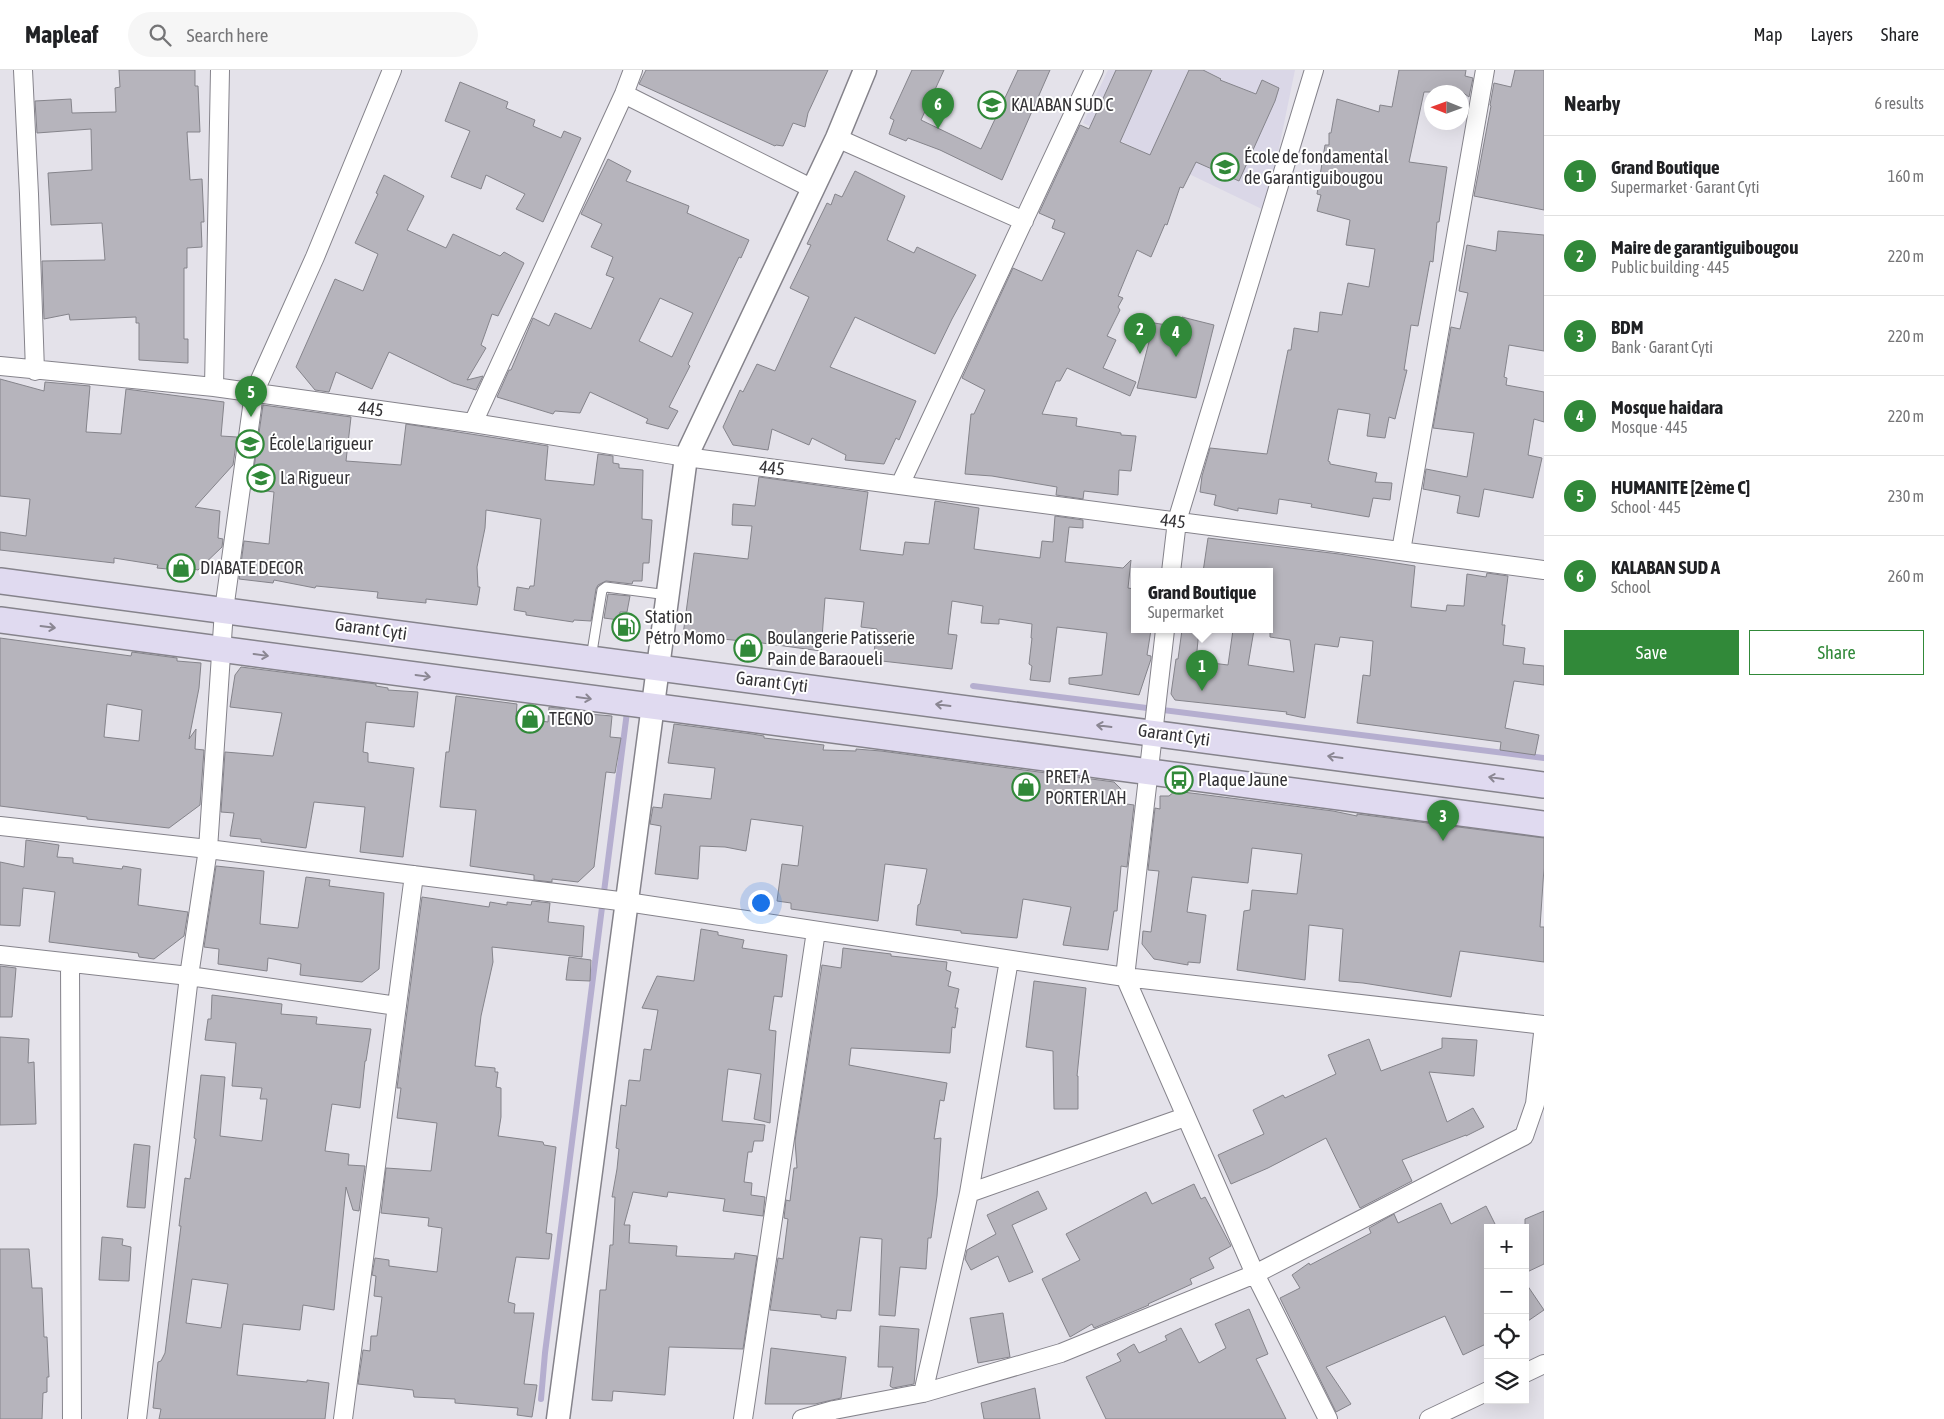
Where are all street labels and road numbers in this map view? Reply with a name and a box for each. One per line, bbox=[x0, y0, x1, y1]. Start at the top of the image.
street label: 445 bbox=[357, 396, 385, 421]
street label: 445 bbox=[758, 456, 786, 479]
street label: 445 bbox=[1159, 509, 1187, 532]
street label: Garant Cyti bbox=[334, 613, 408, 644]
street label: Garant Cyti bbox=[735, 667, 809, 696]
street label: Garant Cyti bbox=[1137, 719, 1211, 750]

